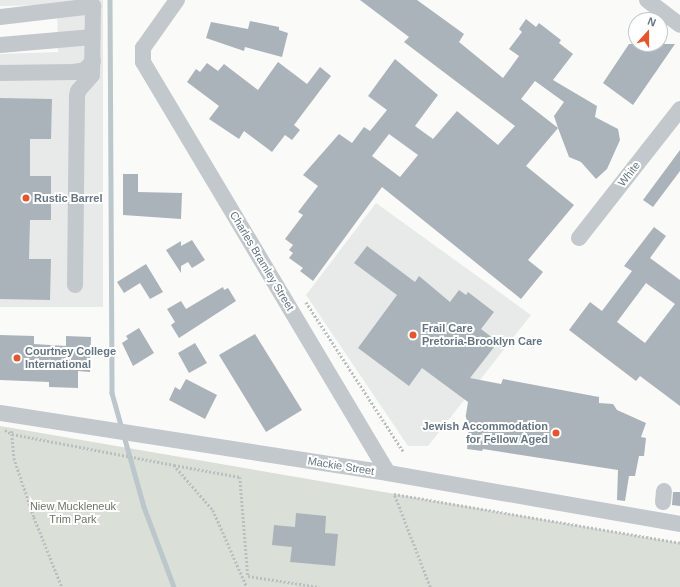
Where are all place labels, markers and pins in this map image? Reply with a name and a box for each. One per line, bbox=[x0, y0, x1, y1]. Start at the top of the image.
place label: Rustic Barrel bbox=[34, 191, 102, 205]
marker: Rustic Barrel bbox=[21, 193, 31, 203]
place label: Frail Care Pretoria-Brooklyn Care bbox=[422, 322, 542, 348]
marker: Frail Care Pretoria-Brooklyn Care bbox=[407, 329, 419, 341]
place label: Courtney College International bbox=[25, 345, 116, 371]
marker: Courtney College International bbox=[12, 353, 22, 363]
place label: Jewish Accommodation for Fellow Aged bbox=[422, 420, 548, 446]
marker: Jewish Accommodation for Fellow Aged bbox=[551, 428, 561, 438]

